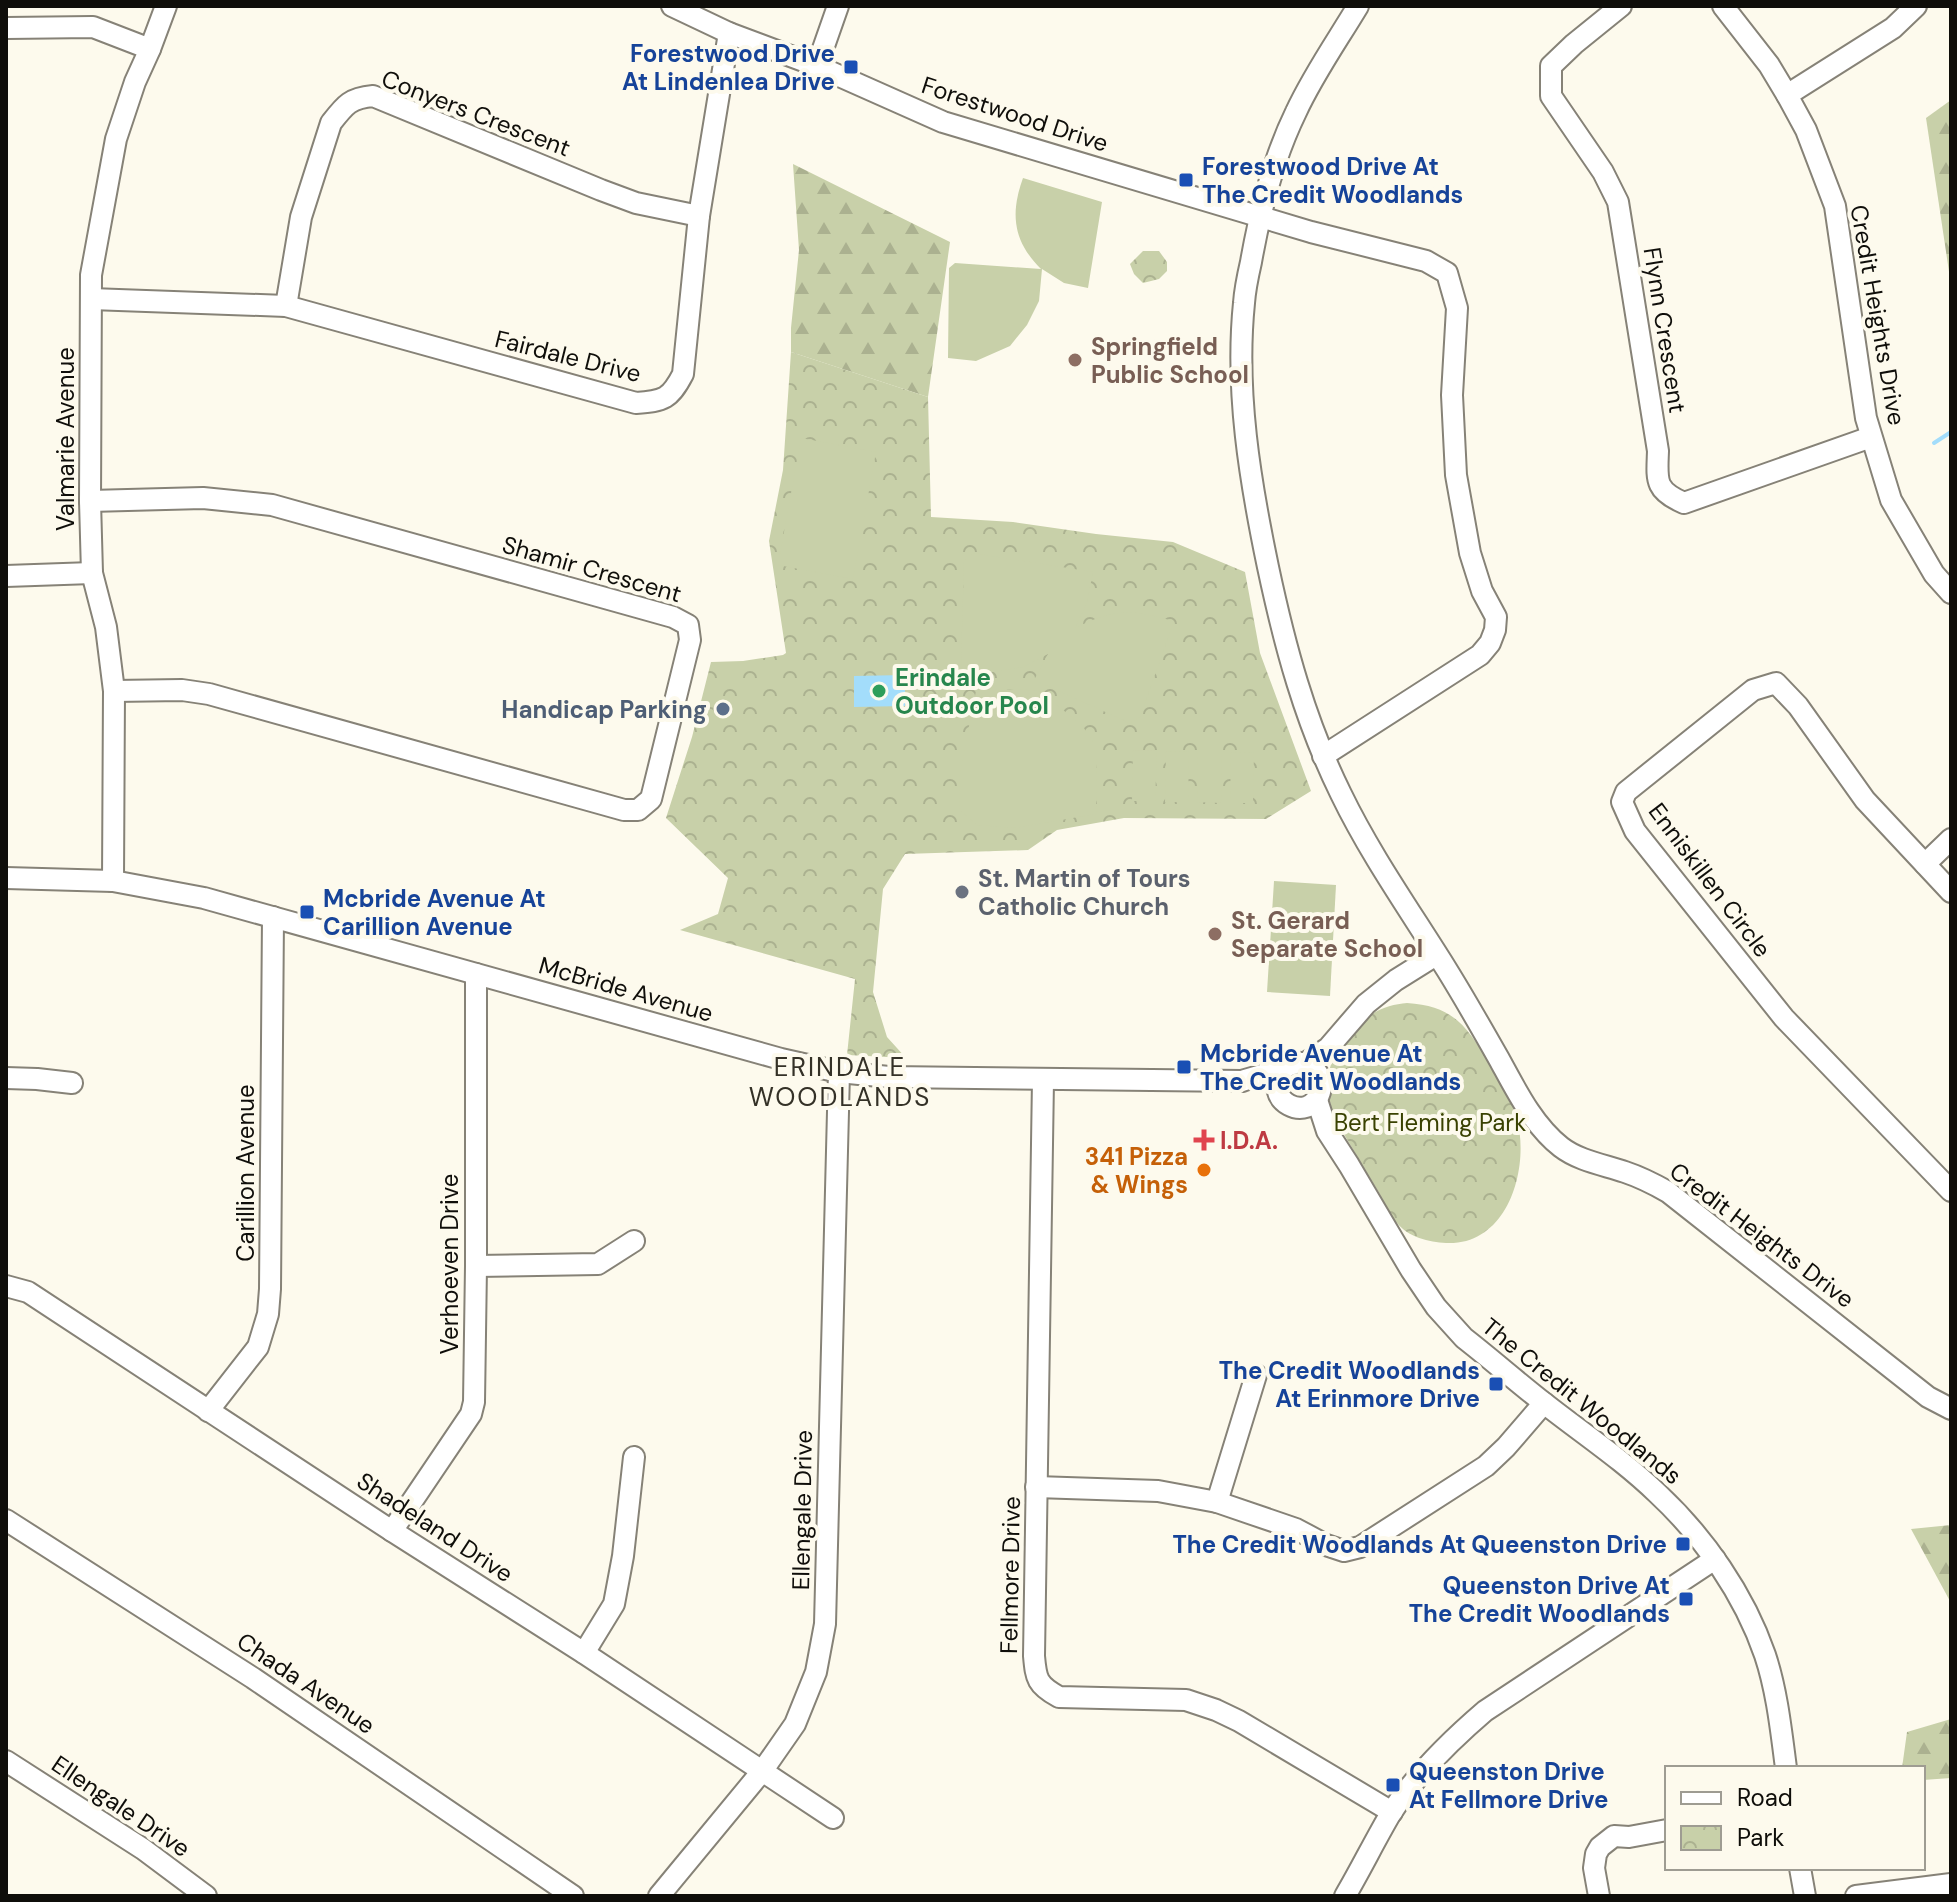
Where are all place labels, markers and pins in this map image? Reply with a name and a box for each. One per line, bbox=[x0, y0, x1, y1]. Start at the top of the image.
place label: Forestwood Drive At Lindenlea Drive bbox=[622, 38, 835, 97]
marker: Forestwood Drive At Lindenlea Drive bbox=[842, 58, 860, 76]
place label: Forestwood Drive At The Credit Woodlands bbox=[1202, 151, 1463, 210]
marker: Forestwood Drive At The Credit Woodlands bbox=[1177, 171, 1195, 189]
place label: Springfield Public School bbox=[1091, 331, 1249, 390]
marker: Springfield Public School bbox=[1066, 351, 1084, 369]
place label: Erindale Outdoor Pool bbox=[895, 662, 1049, 721]
marker: Erindale Outdoor Pool bbox=[870, 682, 888, 700]
place label: Handicap Parking bbox=[501, 694, 707, 725]
marker: Handicap Parking bbox=[714, 700, 732, 718]
place label: St. Martin of Tours Catholic Church bbox=[978, 863, 1191, 922]
place label: Mcbride Avenue At Carillion Avenue bbox=[323, 883, 546, 942]
marker: St. Martin of Tours Catholic Church bbox=[953, 883, 971, 901]
marker: Mcbride Avenue At Carillion Avenue bbox=[298, 903, 316, 921]
place label: St. Gerard Separate School bbox=[1231, 905, 1423, 964]
marker: St. Gerard Separate School bbox=[1206, 925, 1224, 943]
place label: Mcbride Avenue At The Credit Woodlands bbox=[1200, 1038, 1461, 1097]
marker: Mcbride Avenue At The Credit Woodlands bbox=[1175, 1058, 1193, 1076]
place label: I.D.A. bbox=[1220, 1125, 1278, 1156]
marker: I.D.A. bbox=[1195, 1131, 1213, 1149]
place label: 341 Pizza & Wings bbox=[1085, 1141, 1188, 1200]
marker: 341 Pizza & Wings bbox=[1195, 1161, 1213, 1179]
place label: The Credit Woodlands At Erinmore Drive bbox=[1219, 1355, 1480, 1414]
marker: The Credit Woodlands At Erinmore Drive bbox=[1487, 1375, 1505, 1393]
place label: The Credit Woodlands At Queenston Drive bbox=[1173, 1529, 1667, 1560]
marker: The Credit Woodlands At Queenston Drive bbox=[1674, 1535, 1692, 1553]
place label: Queenston Drive At The Credit Woodlands bbox=[1409, 1570, 1670, 1629]
marker: Queenston Drive At The Credit Woodlands bbox=[1677, 1590, 1695, 1608]
place label: Queenston Drive At Fellmore Drive bbox=[1409, 1756, 1609, 1815]
marker: Queenston Drive At Fellmore Drive bbox=[1384, 1776, 1402, 1794]

